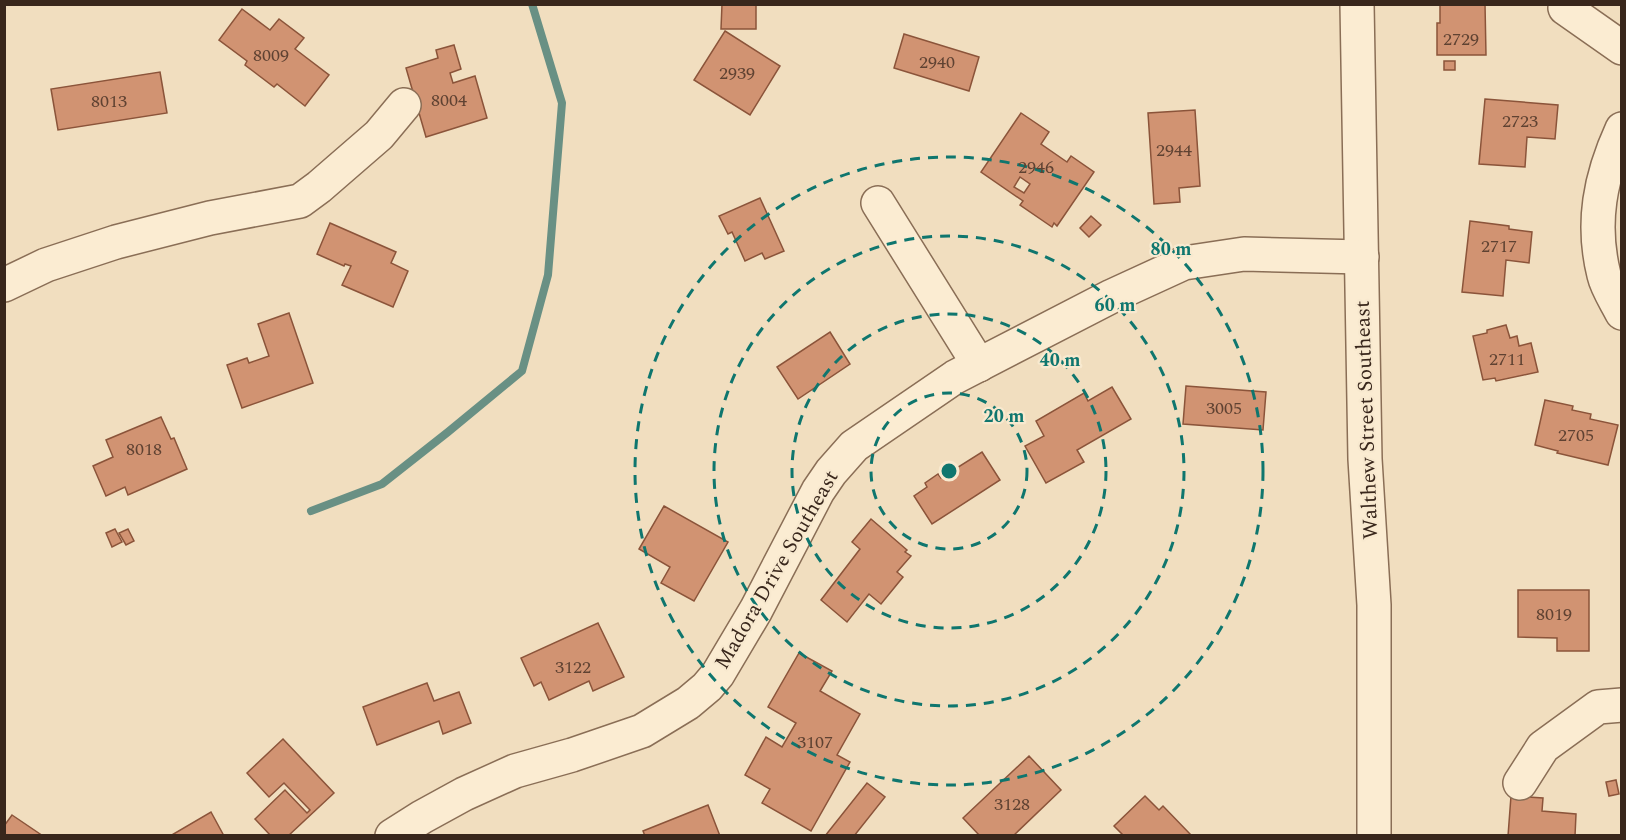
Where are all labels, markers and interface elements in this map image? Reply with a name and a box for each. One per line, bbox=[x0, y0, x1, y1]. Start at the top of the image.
house number: 2729 bbox=[1443, 26, 1479, 53]
house number: 8009 bbox=[253, 42, 289, 69]
house number: 2940 bbox=[919, 49, 955, 76]
house number: 2939 bbox=[719, 60, 755, 87]
house number: 8004 bbox=[431, 87, 467, 114]
house number: 8013 bbox=[91, 88, 127, 115]
house number: 2723 bbox=[1502, 108, 1538, 135]
house number: 2944 bbox=[1156, 137, 1192, 164]
house number: 2946 bbox=[1018, 154, 1054, 181]
house number: 2717 bbox=[1481, 233, 1517, 260]
text: 80 m bbox=[1151, 236, 1191, 263]
text: 60 m bbox=[1095, 292, 1135, 319]
street label: Walthew Street Southeast bbox=[1347, 300, 1387, 540]
house number: 2711 bbox=[1489, 346, 1525, 373]
text: 40 m bbox=[1040, 347, 1080, 374]
house number: 3005 bbox=[1206, 395, 1242, 422]
text: 20 m bbox=[984, 403, 1024, 430]
house number: 2705 bbox=[1558, 422, 1594, 449]
house number: 8018 bbox=[126, 436, 162, 463]
centre of rings bbox=[939, 461, 959, 481]
street label: Madora Drive Southeast bbox=[707, 464, 847, 676]
house number: 8019 bbox=[1536, 601, 1572, 628]
house number: 3122 bbox=[555, 654, 591, 681]
house number: 3107 bbox=[797, 729, 833, 756]
house number: 3128 bbox=[994, 791, 1030, 818]

